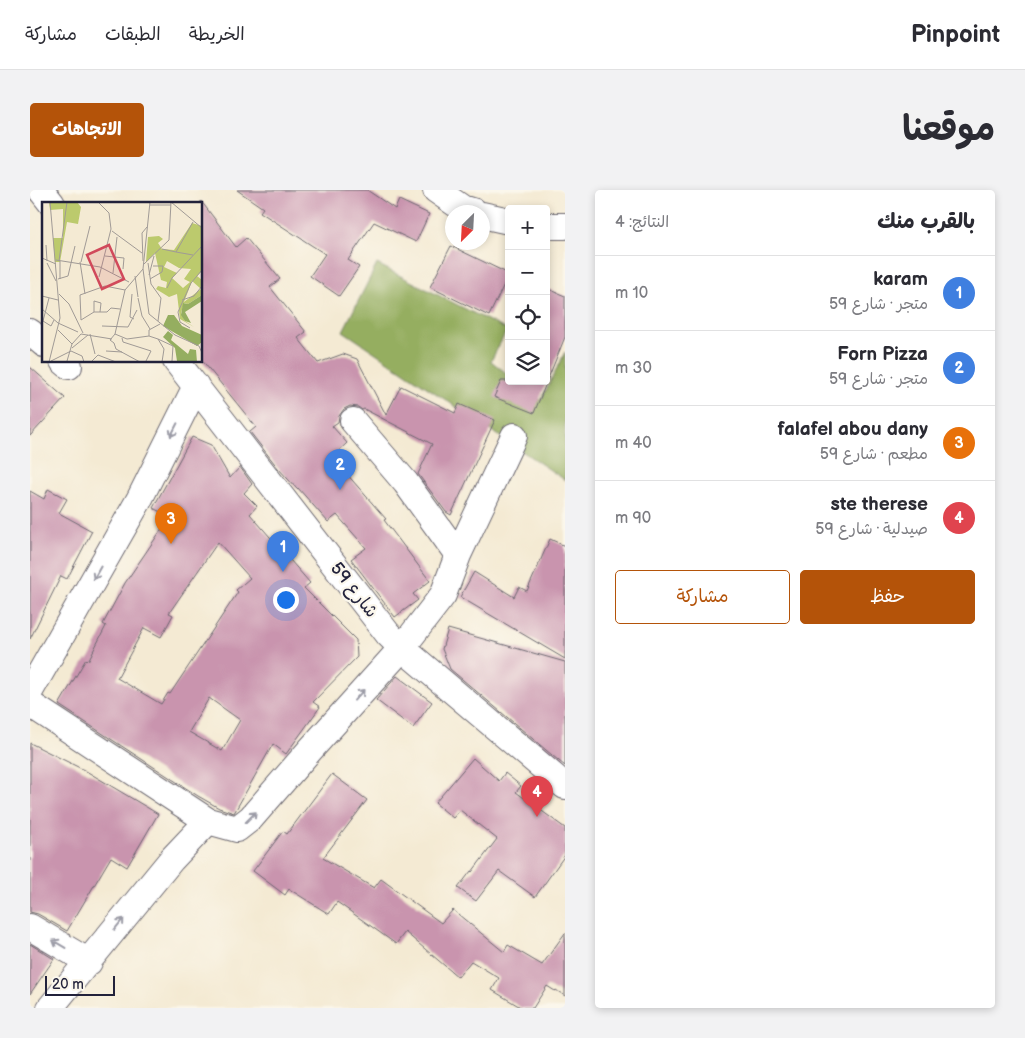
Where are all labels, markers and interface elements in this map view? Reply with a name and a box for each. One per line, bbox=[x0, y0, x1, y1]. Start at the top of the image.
text: Pinpoint bbox=[911, 20, 1000, 49]
text: مشاركة bbox=[25, 24, 77, 45]
text: الطبقات bbox=[105, 24, 161, 45]
text: الخريطة bbox=[189, 24, 245, 45]
button: الاتجاهات bbox=[30, 103, 144, 157]
text: موقعنا bbox=[902, 108, 995, 151]
inset map bbox=[42, 202, 202, 362]
north arrow bbox=[445, 205, 490, 250]
map controls bbox=[505, 205, 550, 385]
button: + bbox=[505, 205, 550, 250]
text: بالقرب منك bbox=[877, 209, 975, 234]
text: النتائج: 4 bbox=[615, 213, 669, 232]
button: − bbox=[505, 250, 550, 295]
text: karam bbox=[873, 268, 928, 291]
text: 10 m bbox=[615, 284, 648, 303]
text: 1 bbox=[956, 284, 962, 303]
button: locate bbox=[505, 295, 550, 340]
text: متجر · شارع 59 bbox=[829, 295, 928, 314]
button: layers bbox=[505, 340, 550, 385]
text: Forn Pizza bbox=[837, 343, 928, 366]
text: 30 m bbox=[615, 359, 652, 378]
text: 2 bbox=[954, 359, 964, 378]
text: متجر · شارع 59 bbox=[829, 370, 928, 389]
text: falafel abou dany bbox=[778, 418, 928, 441]
one-way arrow bbox=[169, 422, 179, 437]
text: 40 m bbox=[615, 434, 652, 453]
text: 3 bbox=[954, 434, 964, 453]
text: مطعم · شارع 59 bbox=[820, 445, 928, 464]
pin: 2 bbox=[324, 449, 356, 490]
text: ste therese bbox=[831, 493, 928, 516]
pin: 3 bbox=[155, 503, 187, 544]
text: 90 m bbox=[615, 509, 651, 528]
text: 4 bbox=[954, 509, 964, 528]
text: صيدلية · شارع 59 bbox=[815, 520, 928, 539]
pin: 1 bbox=[267, 531, 299, 572]
street label: شارع 59 bbox=[325, 558, 382, 623]
one-way arrow bbox=[92, 565, 102, 579]
button: مشاركة bbox=[615, 570, 790, 624]
button: حفظ bbox=[800, 570, 975, 624]
your location bbox=[273, 587, 299, 613]
one-way arrow bbox=[353, 689, 365, 702]
pin: 4 bbox=[521, 776, 553, 817]
one-way arrow bbox=[245, 811, 257, 823]
one-way arrow bbox=[114, 918, 125, 931]
one-way arrow bbox=[53, 939, 67, 949]
scale bar bbox=[45, 973, 115, 996]
text: 20 m bbox=[52, 976, 84, 993]

